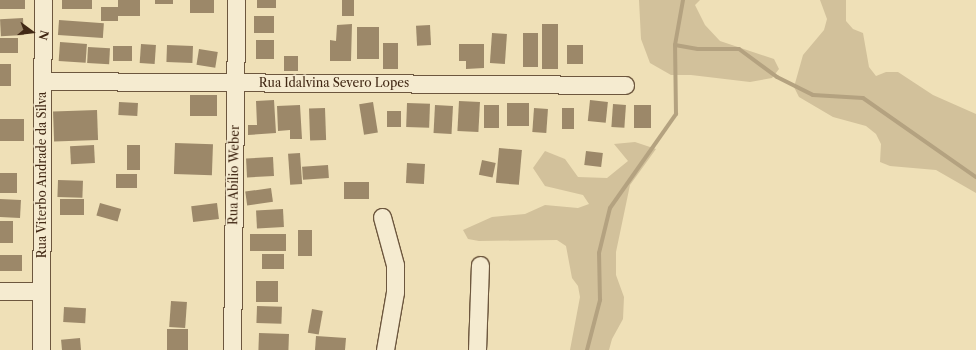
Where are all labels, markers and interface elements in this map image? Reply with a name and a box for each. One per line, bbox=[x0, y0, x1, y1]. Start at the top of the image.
north arrow bbox=[12, 12, 52, 52]
text: N bbox=[36, 29, 52, 42]
street label: Rua Idalvina Severo Lopes bbox=[259, 76, 409, 90]
street label: Rua Viterbo Andrade da Silva bbox=[35, 91, 49, 259]
street label: Rua Abílio Weber bbox=[226, 124, 242, 226]

